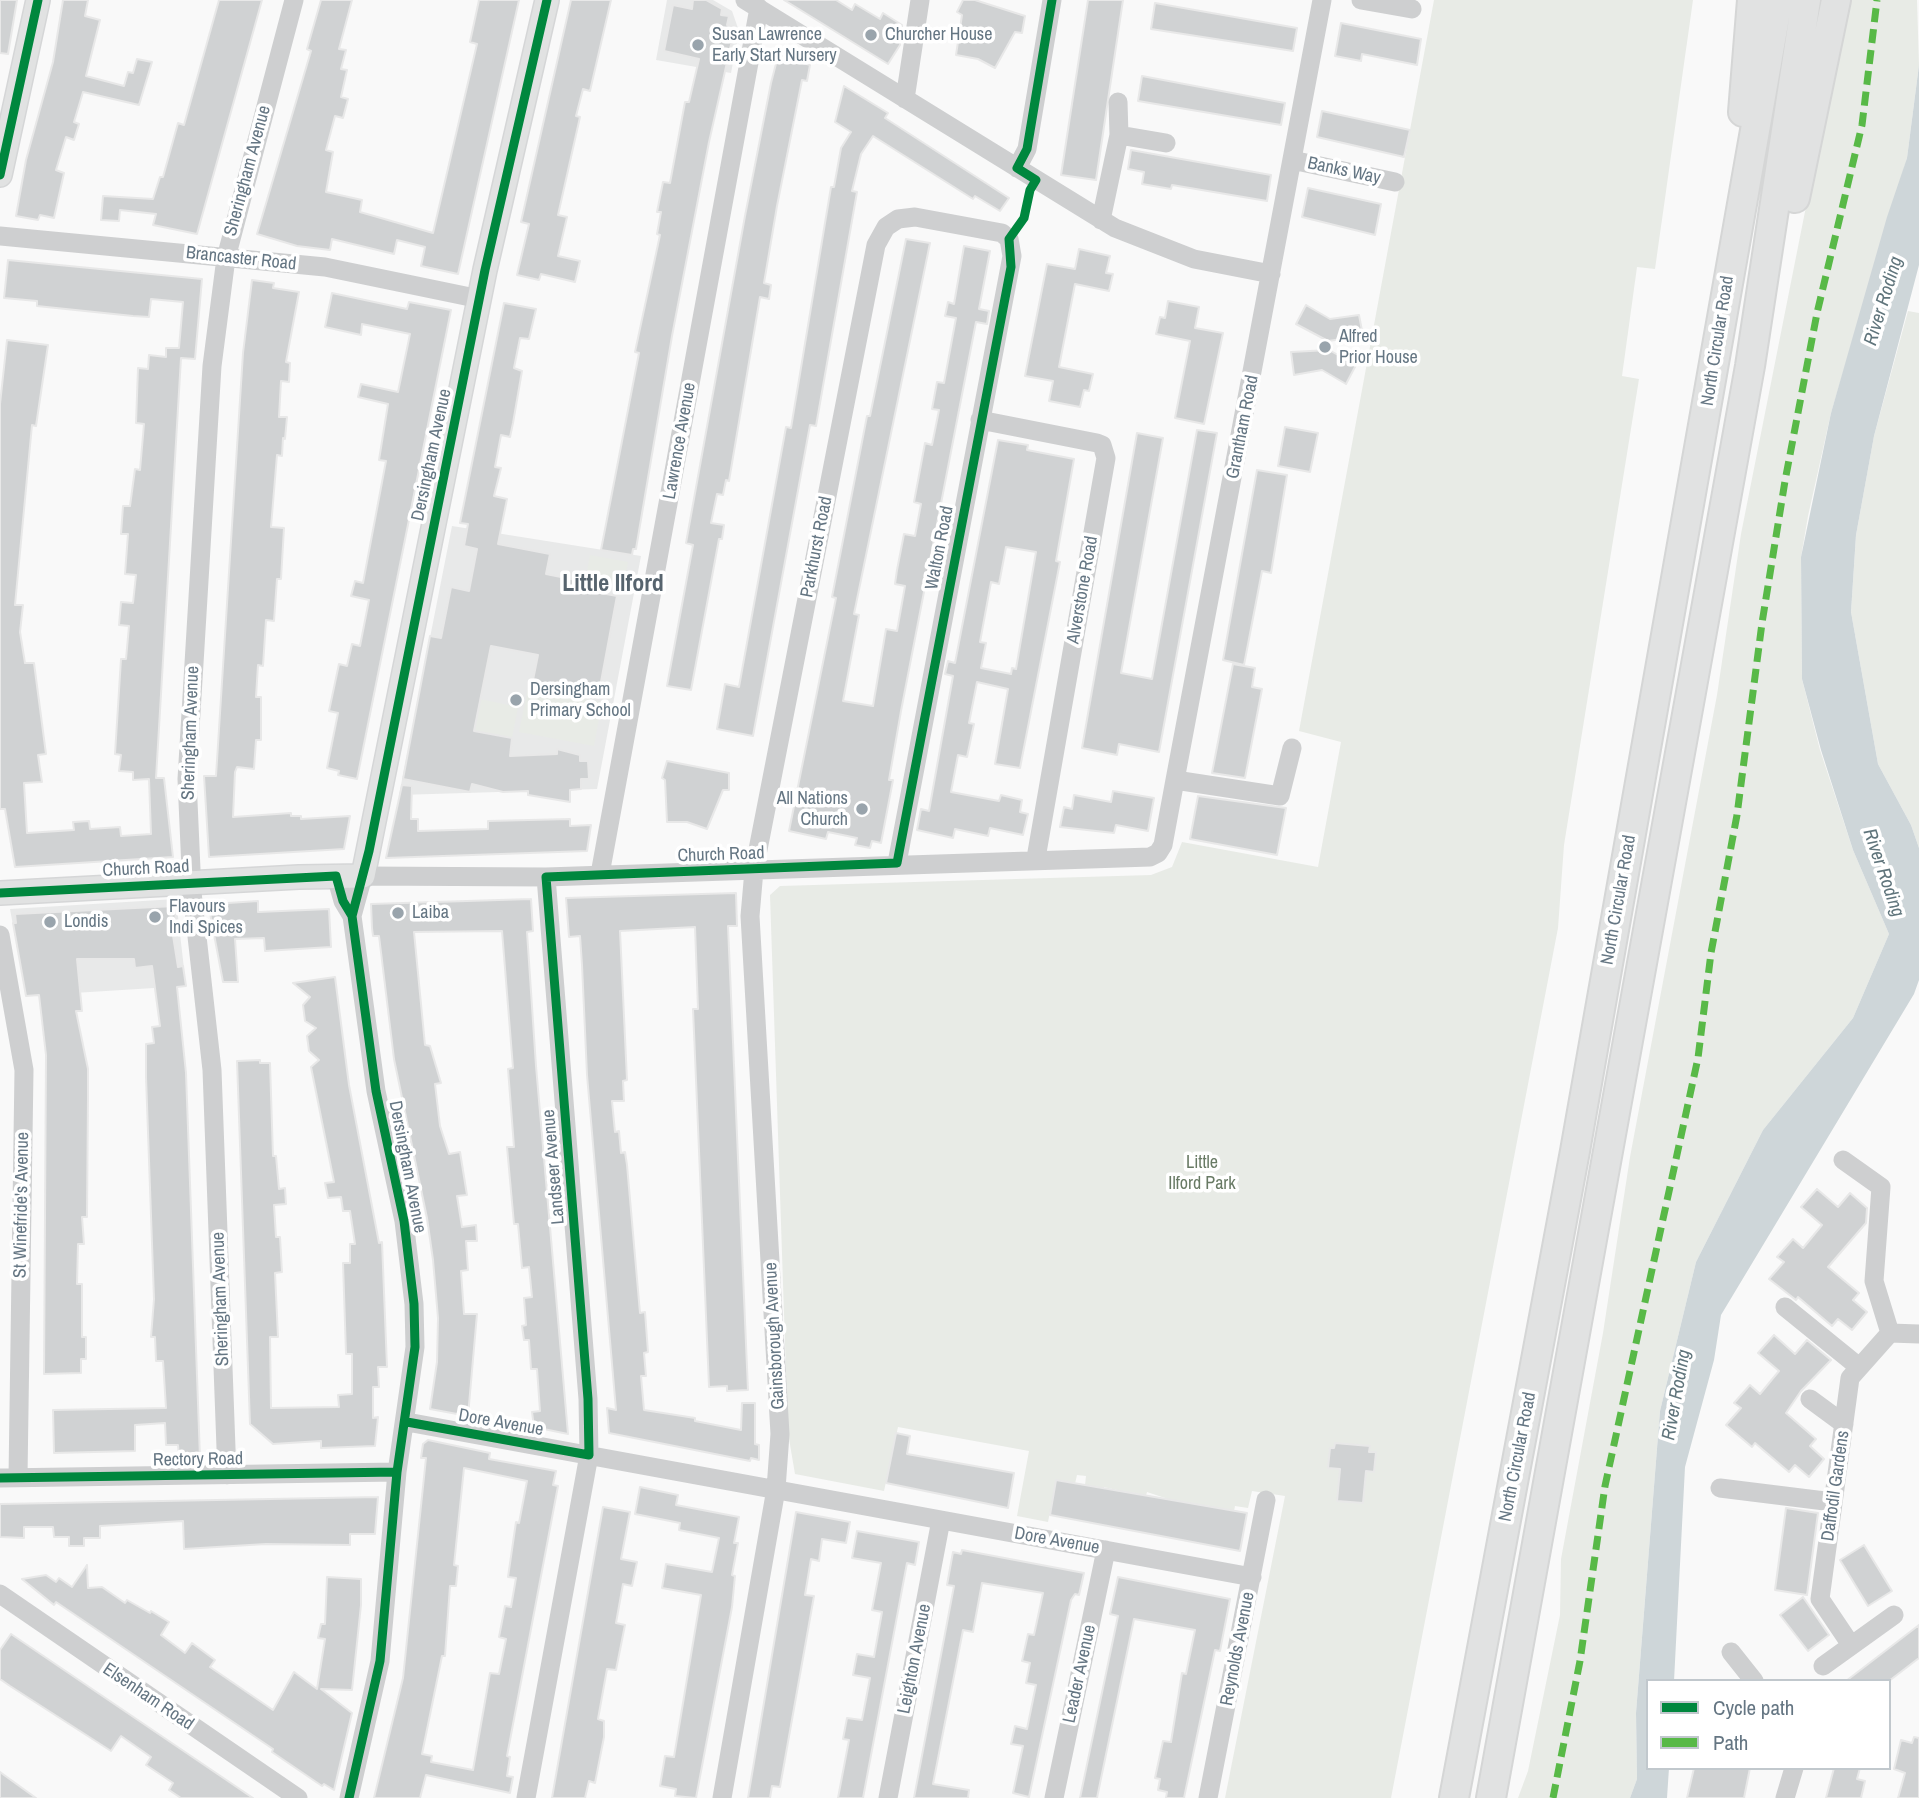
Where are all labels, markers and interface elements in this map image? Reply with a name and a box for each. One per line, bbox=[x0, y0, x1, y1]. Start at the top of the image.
place label: Susan Lawrence Early Start Nursery bbox=[712, 24, 837, 66]
place label: Churcher House bbox=[885, 24, 992, 46]
marker: Churcher House bbox=[863, 27, 879, 43]
marker: Susan Lawrence Early Start Nursery bbox=[690, 37, 706, 53]
street label: Sheringham Avenue bbox=[220, 103, 276, 239]
street label: Banks Way bbox=[1306, 153, 1382, 189]
street label: Brancaster Road bbox=[185, 242, 297, 276]
water label: River Roding bbox=[1860, 254, 1908, 348]
street label: North Circular Road bbox=[1697, 274, 1739, 408]
place label: Alfred Prior House bbox=[1339, 326, 1418, 368]
marker: Alfred Prior House bbox=[1317, 339, 1333, 355]
street label: Grantham Road bbox=[1222, 373, 1264, 481]
street label: Lawrence Avenue bbox=[659, 381, 701, 501]
street label: Dersingham Avenue bbox=[407, 387, 457, 523]
street label: Parkhurst Road bbox=[797, 495, 837, 599]
street label: Walton Road bbox=[921, 504, 959, 592]
street label: Alverstone Road bbox=[1063, 534, 1103, 646]
district label: Little Ilford bbox=[562, 571, 664, 599]
street label: Sheringham Avenue bbox=[178, 666, 204, 800]
place label: Dersingham Primary School bbox=[530, 679, 631, 722]
marker: Dersingham Primary School bbox=[508, 692, 524, 708]
place label: All Nations Church bbox=[777, 788, 848, 830]
marker: All Nations Church bbox=[854, 801, 870, 817]
water label: River Roding bbox=[1857, 826, 1909, 920]
street label: North Circular Road bbox=[1597, 834, 1641, 966]
street label: Church Road bbox=[677, 843, 765, 867]
street label: Church Road bbox=[102, 856, 190, 882]
place label: Flavours Indi Spices bbox=[169, 896, 243, 939]
place label: Laiba bbox=[412, 902, 449, 924]
marker: Laiba bbox=[390, 905, 406, 921]
marker: Flavours Indi Spices bbox=[147, 909, 163, 925]
place label: Londis bbox=[64, 911, 108, 933]
marker: Londis bbox=[42, 914, 58, 930]
street label: Dersingham Avenue bbox=[384, 1099, 430, 1235]
street label: Landseer Avenue bbox=[538, 1109, 570, 1225]
street label: St Winefride's Avenue bbox=[10, 1132, 34, 1278]
park label: Little Ilford Park bbox=[1168, 1152, 1236, 1194]
street label: Sheringham Avenue bbox=[208, 1232, 234, 1366]
street label: Gainsborough Avenue bbox=[760, 1262, 790, 1410]
water label: River Roding bbox=[1658, 1348, 1696, 1442]
street label: North Circular Road bbox=[1495, 1391, 1541, 1523]
street label: Dore Avenue bbox=[457, 1405, 545, 1441]
street label: Daffodil Gardens bbox=[1818, 1429, 1854, 1543]
street label: Rectory Road bbox=[153, 1448, 243, 1472]
street label: Dore Avenue bbox=[1013, 1523, 1101, 1559]
street label: Reynolds Avenue bbox=[1216, 1590, 1260, 1708]
street label: Leighton Avenue bbox=[894, 1602, 936, 1716]
street label: Leader Avenue bbox=[1059, 1623, 1101, 1725]
street label: Elsenham Road bbox=[98, 1659, 198, 1735]
legend bbox=[1646, 1679, 1891, 1770]
text: Cycle path bbox=[1713, 1693, 1794, 1722]
text: Path bbox=[1713, 1728, 1748, 1757]

